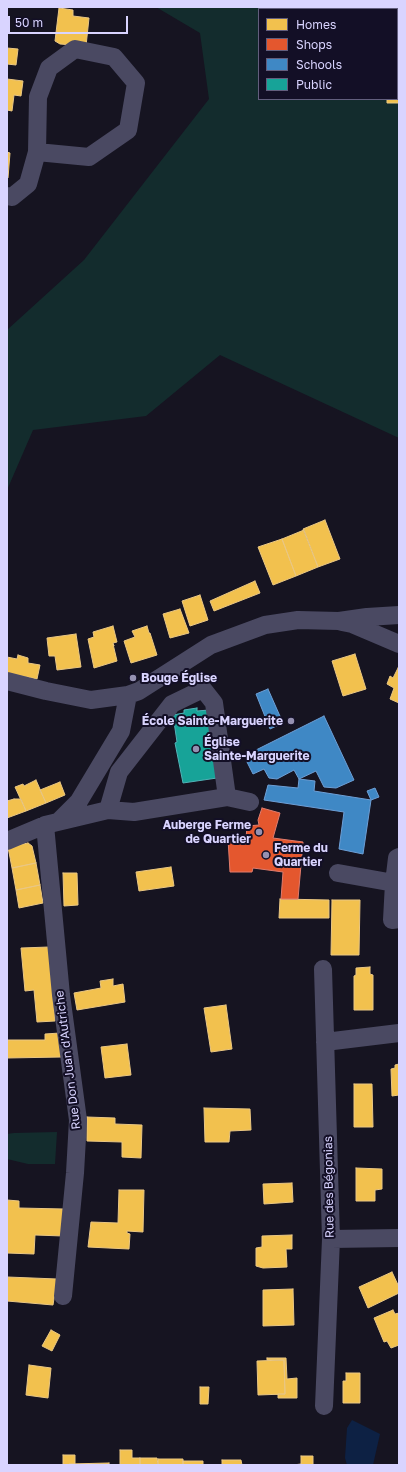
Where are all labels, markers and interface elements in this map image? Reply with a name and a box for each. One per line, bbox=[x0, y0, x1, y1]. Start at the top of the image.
scale bar bbox=[10, 8, 130, 34]
legend bbox=[258, 8, 398, 100]
text: 50 m bbox=[15, 15, 43, 30]
text: Homes bbox=[296, 17, 336, 32]
text: Shops bbox=[296, 37, 332, 52]
text: Schools bbox=[296, 57, 342, 72]
text: Public bbox=[296, 77, 332, 92]
place label: Bouge Église bbox=[141, 671, 217, 685]
marker: Bouge Église bbox=[128, 673, 138, 683]
place label: École Sainte-Marguerite bbox=[142, 714, 283, 728]
marker: École Sainte-Marguerite bbox=[286, 716, 296, 726]
place label: Église Sainte-Marguerite bbox=[204, 735, 310, 763]
marker: Église Sainte-Marguerite bbox=[191, 744, 201, 754]
place label: Auberge Ferme de Quartier bbox=[163, 818, 251, 846]
marker: Auberge Ferme de Quartier bbox=[254, 827, 264, 837]
place label: Ferme du Quartier bbox=[274, 841, 328, 869]
marker: Ferme du Quartier bbox=[261, 850, 271, 860]
street label: Rue Don Juan d'Autriche bbox=[52, 990, 84, 1130]
street label: Rue des Bégonias bbox=[321, 1136, 337, 1238]

